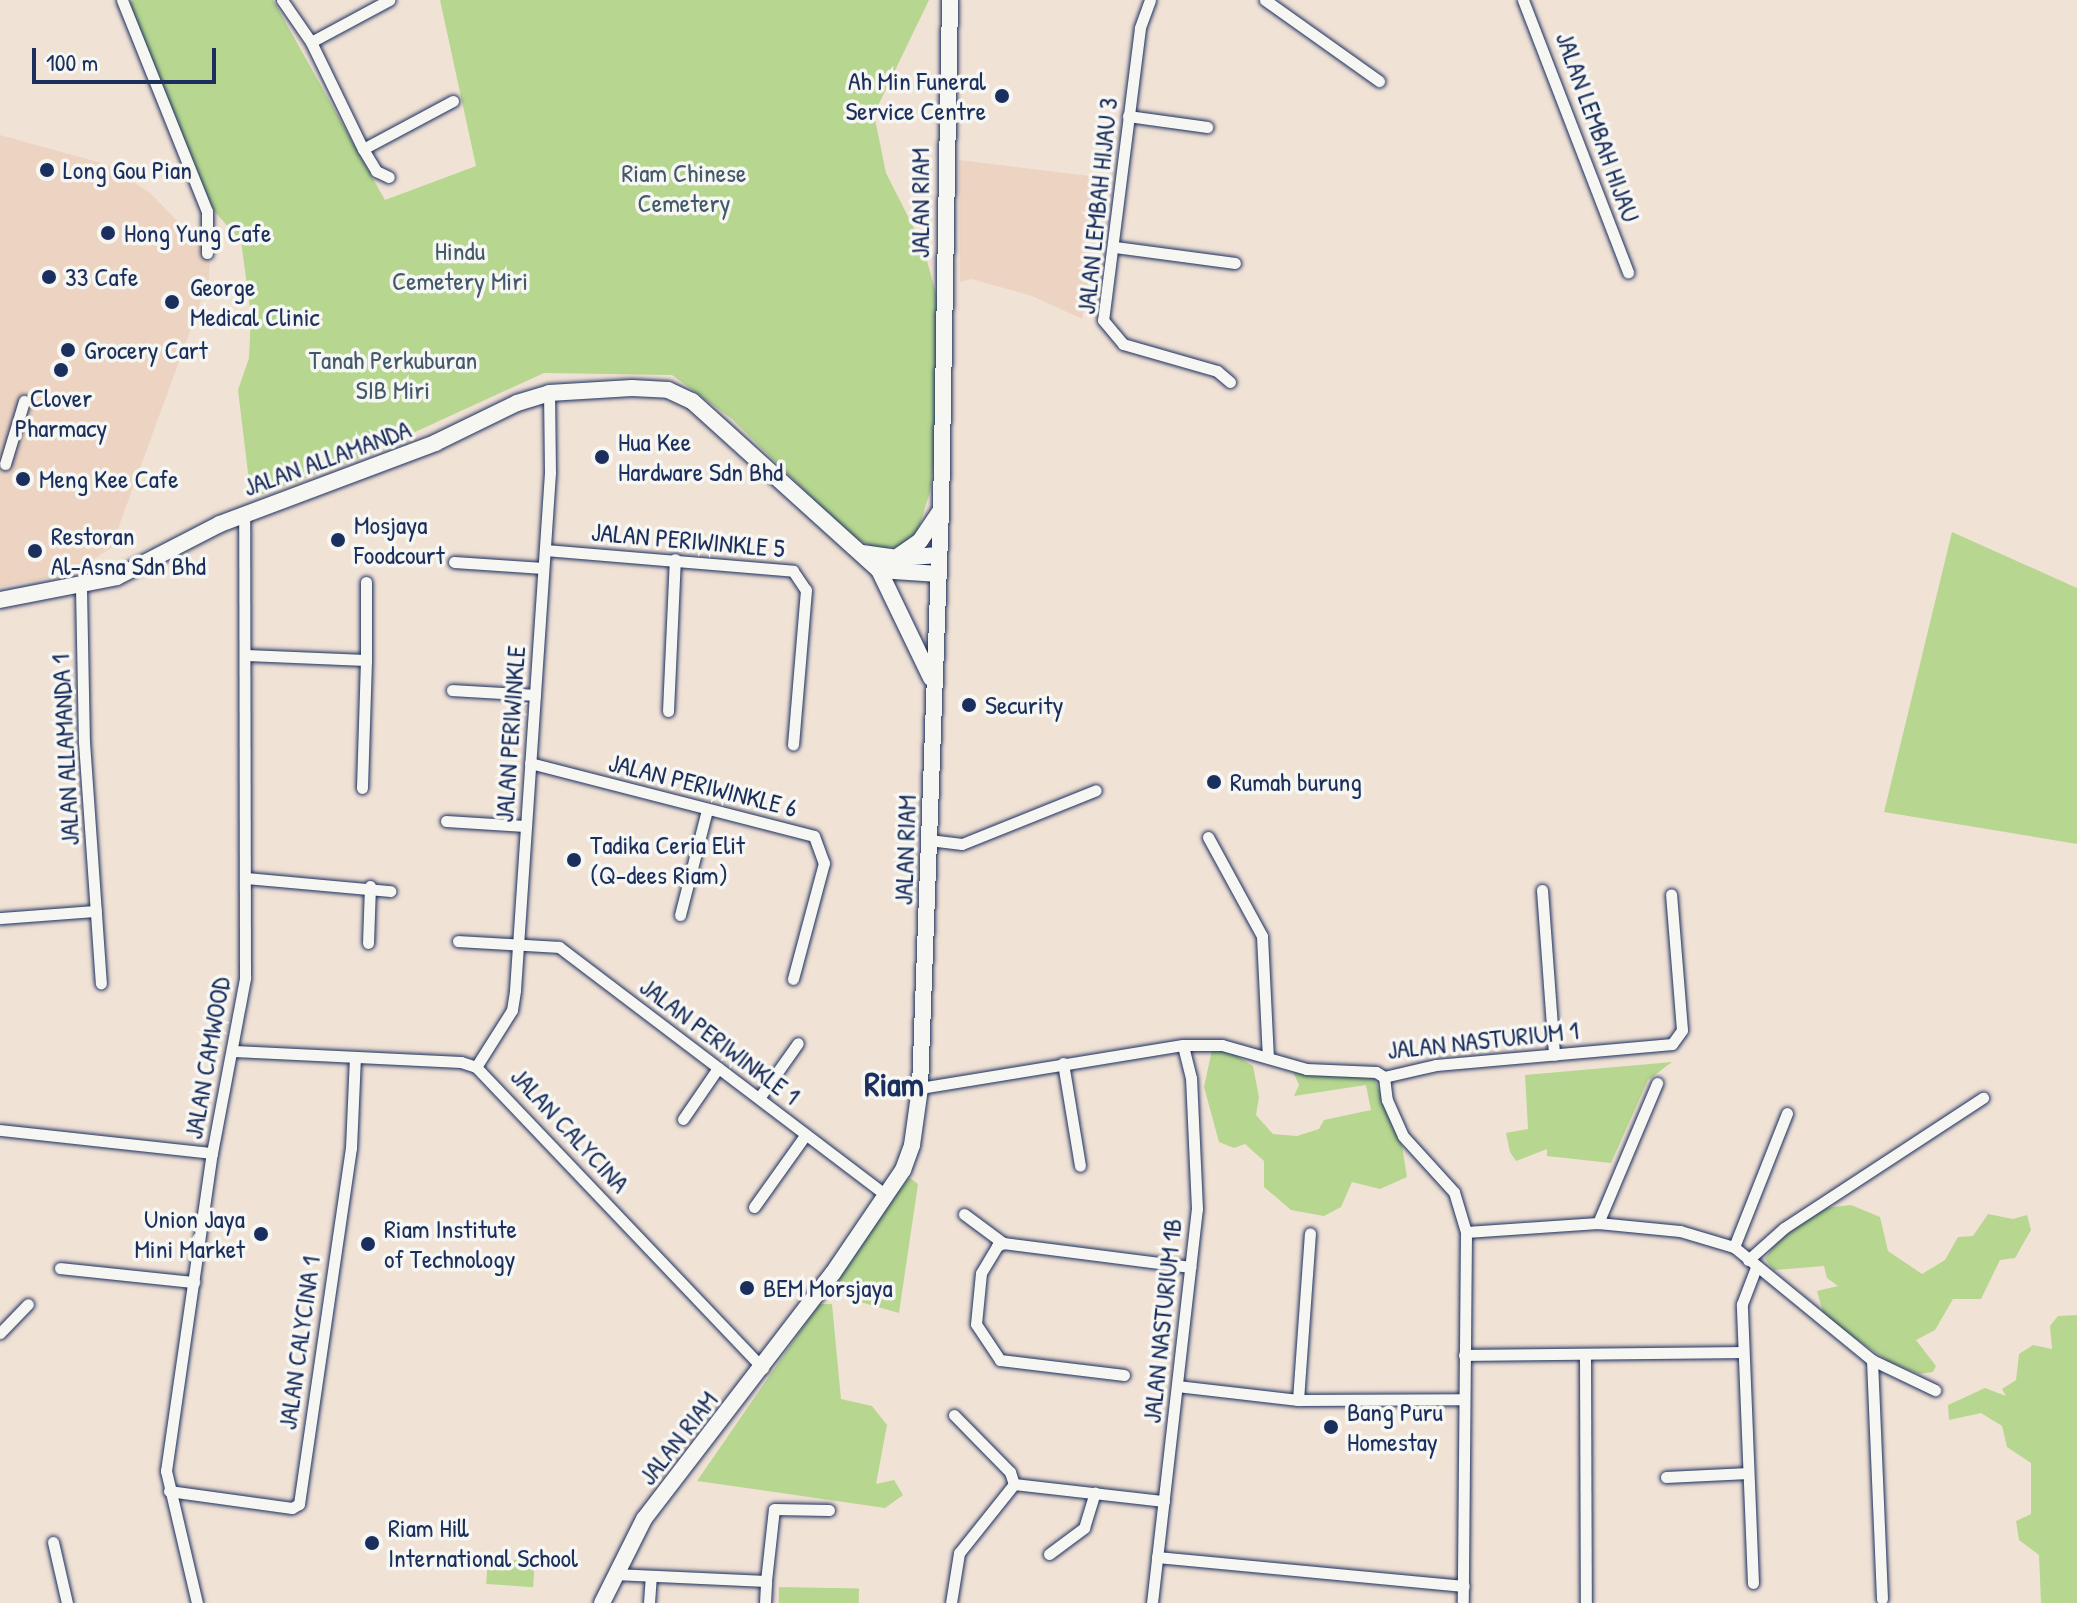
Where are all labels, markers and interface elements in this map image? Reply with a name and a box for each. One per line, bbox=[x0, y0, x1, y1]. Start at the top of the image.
street label: JALAN LEMBAH HIJAU bbox=[1549, 28, 1647, 226]
scale bar bbox=[36, 32, 220, 82]
text: 100 m bbox=[46, 46, 98, 78]
place label: Ah Min Funeral Service Centre bbox=[845, 65, 986, 126]
marker: Ah Min Funeral Service Centre bbox=[993, 87, 1011, 105]
street label: JALAN LEMBAH HIJAU 3 bbox=[1070, 96, 1124, 316]
street label: JALAN RIAM bbox=[904, 148, 936, 258]
place label: Long Gou Pian bbox=[63, 154, 192, 186]
park label: Riam Chinese Cemetery bbox=[622, 157, 746, 218]
marker: Long Gou Pian bbox=[38, 161, 56, 179]
place label: Hong Yung Cafe bbox=[124, 217, 271, 249]
marker: Hong Yung Cafe bbox=[99, 224, 117, 242]
park label: Hindu Cemetery Miri bbox=[392, 235, 528, 296]
place label: 33 Cafe bbox=[65, 261, 138, 293]
marker: 33 Cafe bbox=[40, 268, 58, 286]
place label: George Medical Clinic bbox=[190, 271, 320, 332]
marker: George Medical Clinic bbox=[161, 291, 183, 313]
place label: Grocery Cart bbox=[84, 334, 208, 366]
marker: Grocery Cart bbox=[59, 341, 77, 359]
park label: Tanah Perkuburan SIB Miri bbox=[309, 344, 477, 406]
marker: Clover Pharmacy bbox=[52, 361, 70, 379]
place label: Clover Pharmacy bbox=[15, 382, 107, 444]
street label: JALAN ALLAMANDA bbox=[239, 413, 415, 503]
place label: Hua Kee Hardware Sdn Bhd bbox=[618, 426, 783, 488]
marker: Hua Kee Hardware Sdn Bhd bbox=[593, 448, 611, 466]
place label: Meng Kee Cafe bbox=[39, 463, 179, 495]
marker: Meng Kee Cafe bbox=[14, 470, 32, 488]
place label: Mosjaya Foodcourt bbox=[354, 509, 445, 570]
street label: JALAN PERIWINKLE 5 bbox=[590, 516, 786, 564]
place label: Restoran Al-Asna Sdn Bhd bbox=[51, 520, 206, 582]
marker: Mosjaya Foodcourt bbox=[329, 531, 347, 549]
marker: Restoran Al-Asna Sdn Bhd bbox=[26, 542, 44, 560]
street label: JALAN PERIWINKLE bbox=[488, 645, 532, 823]
street label: JALAN ALLAMANDA 1 bbox=[44, 653, 86, 847]
place label: Security bbox=[985, 689, 1064, 721]
marker: Security bbox=[960, 696, 978, 714]
street label: JALAN PERIWINKLE 6 bbox=[605, 746, 801, 824]
place label: Rumah burung bbox=[1230, 766, 1362, 798]
marker: Rumah burung bbox=[1205, 773, 1223, 791]
street label: JALAN RIAM bbox=[887, 794, 923, 906]
place label: Tadika Ceria Elit (Q-dees Riam) bbox=[590, 829, 745, 890]
marker: Tadika Ceria Elit (Q-dees Riam) bbox=[565, 851, 583, 869]
street label: JALAN PERIWINKLE 1 bbox=[634, 971, 806, 1111]
street label: JALAN CAMWOOD bbox=[177, 974, 237, 1142]
street label: JALAN NASTURIUM 1 bbox=[1386, 1014, 1580, 1066]
street label: JALAN CALYCINA bbox=[504, 1061, 636, 1199]
district label: Riam bbox=[864, 1065, 924, 1105]
place label: Union Jaya Mini Market bbox=[134, 1203, 245, 1264]
place label: Riam Institute of Technology bbox=[384, 1213, 517, 1274]
street label: JALAN NASTURIUM 1B bbox=[1136, 1217, 1188, 1425]
marker: Union Jaya Mini Market bbox=[252, 1225, 270, 1243]
marker: Riam Institute of Technology bbox=[359, 1235, 377, 1253]
street label: JALAN CALYCINA 1 bbox=[271, 1254, 327, 1432]
place label: BEM Morsjaya bbox=[763, 1272, 893, 1304]
marker: BEM Morsjaya bbox=[738, 1279, 756, 1297]
street label: JALAN RIAM bbox=[632, 1385, 724, 1491]
place label: Bang Puru Homestay bbox=[1347, 1396, 1443, 1458]
marker: Bang Puru Homestay bbox=[1322, 1418, 1340, 1436]
place label: Riam Hill International School bbox=[388, 1512, 578, 1574]
marker: Riam Hill International School bbox=[363, 1534, 381, 1552]

